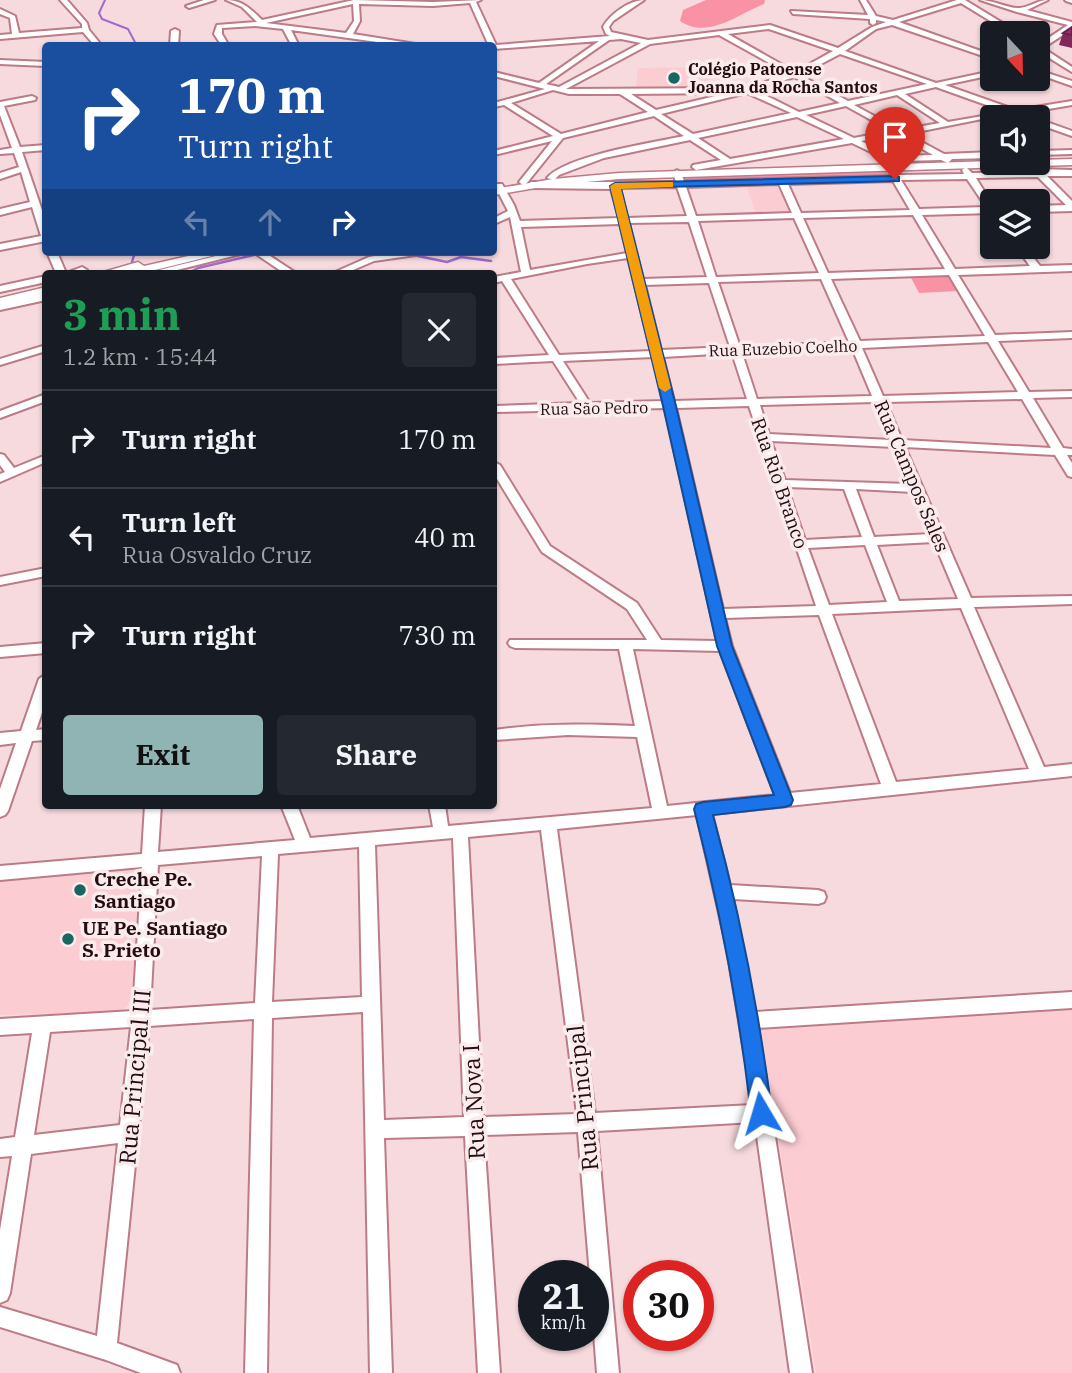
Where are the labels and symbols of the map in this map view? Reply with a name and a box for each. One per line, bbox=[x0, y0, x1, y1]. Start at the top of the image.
north arrow bbox=[980, 21, 1050, 91]
place label: Colégio Patoense Joanna da Rocha Santos bbox=[688, 59, 878, 97]
marker: Colégio Patoense Joanna da Rocha Santos bbox=[666, 70, 682, 86]
pin bbox=[865, 107, 925, 179]
street label: Rua Euzebio Coelho bbox=[708, 335, 858, 361]
street label: Rua Campos Sales bbox=[869, 396, 955, 556]
street label: Rua São Pedro bbox=[540, 397, 648, 419]
street label: Rua Rio Branco bbox=[746, 414, 814, 552]
place label: Creche Pe. Santiago bbox=[94, 867, 192, 913]
marker: Creche Pe. Santiago bbox=[72, 882, 88, 898]
place label: UE Pe. Santiago S. Prieto bbox=[82, 916, 228, 962]
marker: UE Pe. Santiago S. Prieto bbox=[60, 931, 76, 947]
street label: Rua Principal III bbox=[111, 988, 157, 1166]
street label: Rua Principal bbox=[559, 1023, 605, 1172]
street label: Rua Nova I bbox=[455, 1043, 491, 1161]
position arrow bbox=[724, 1076, 798, 1150]
speed limit sign: 30 bbox=[623, 1260, 714, 1351]

